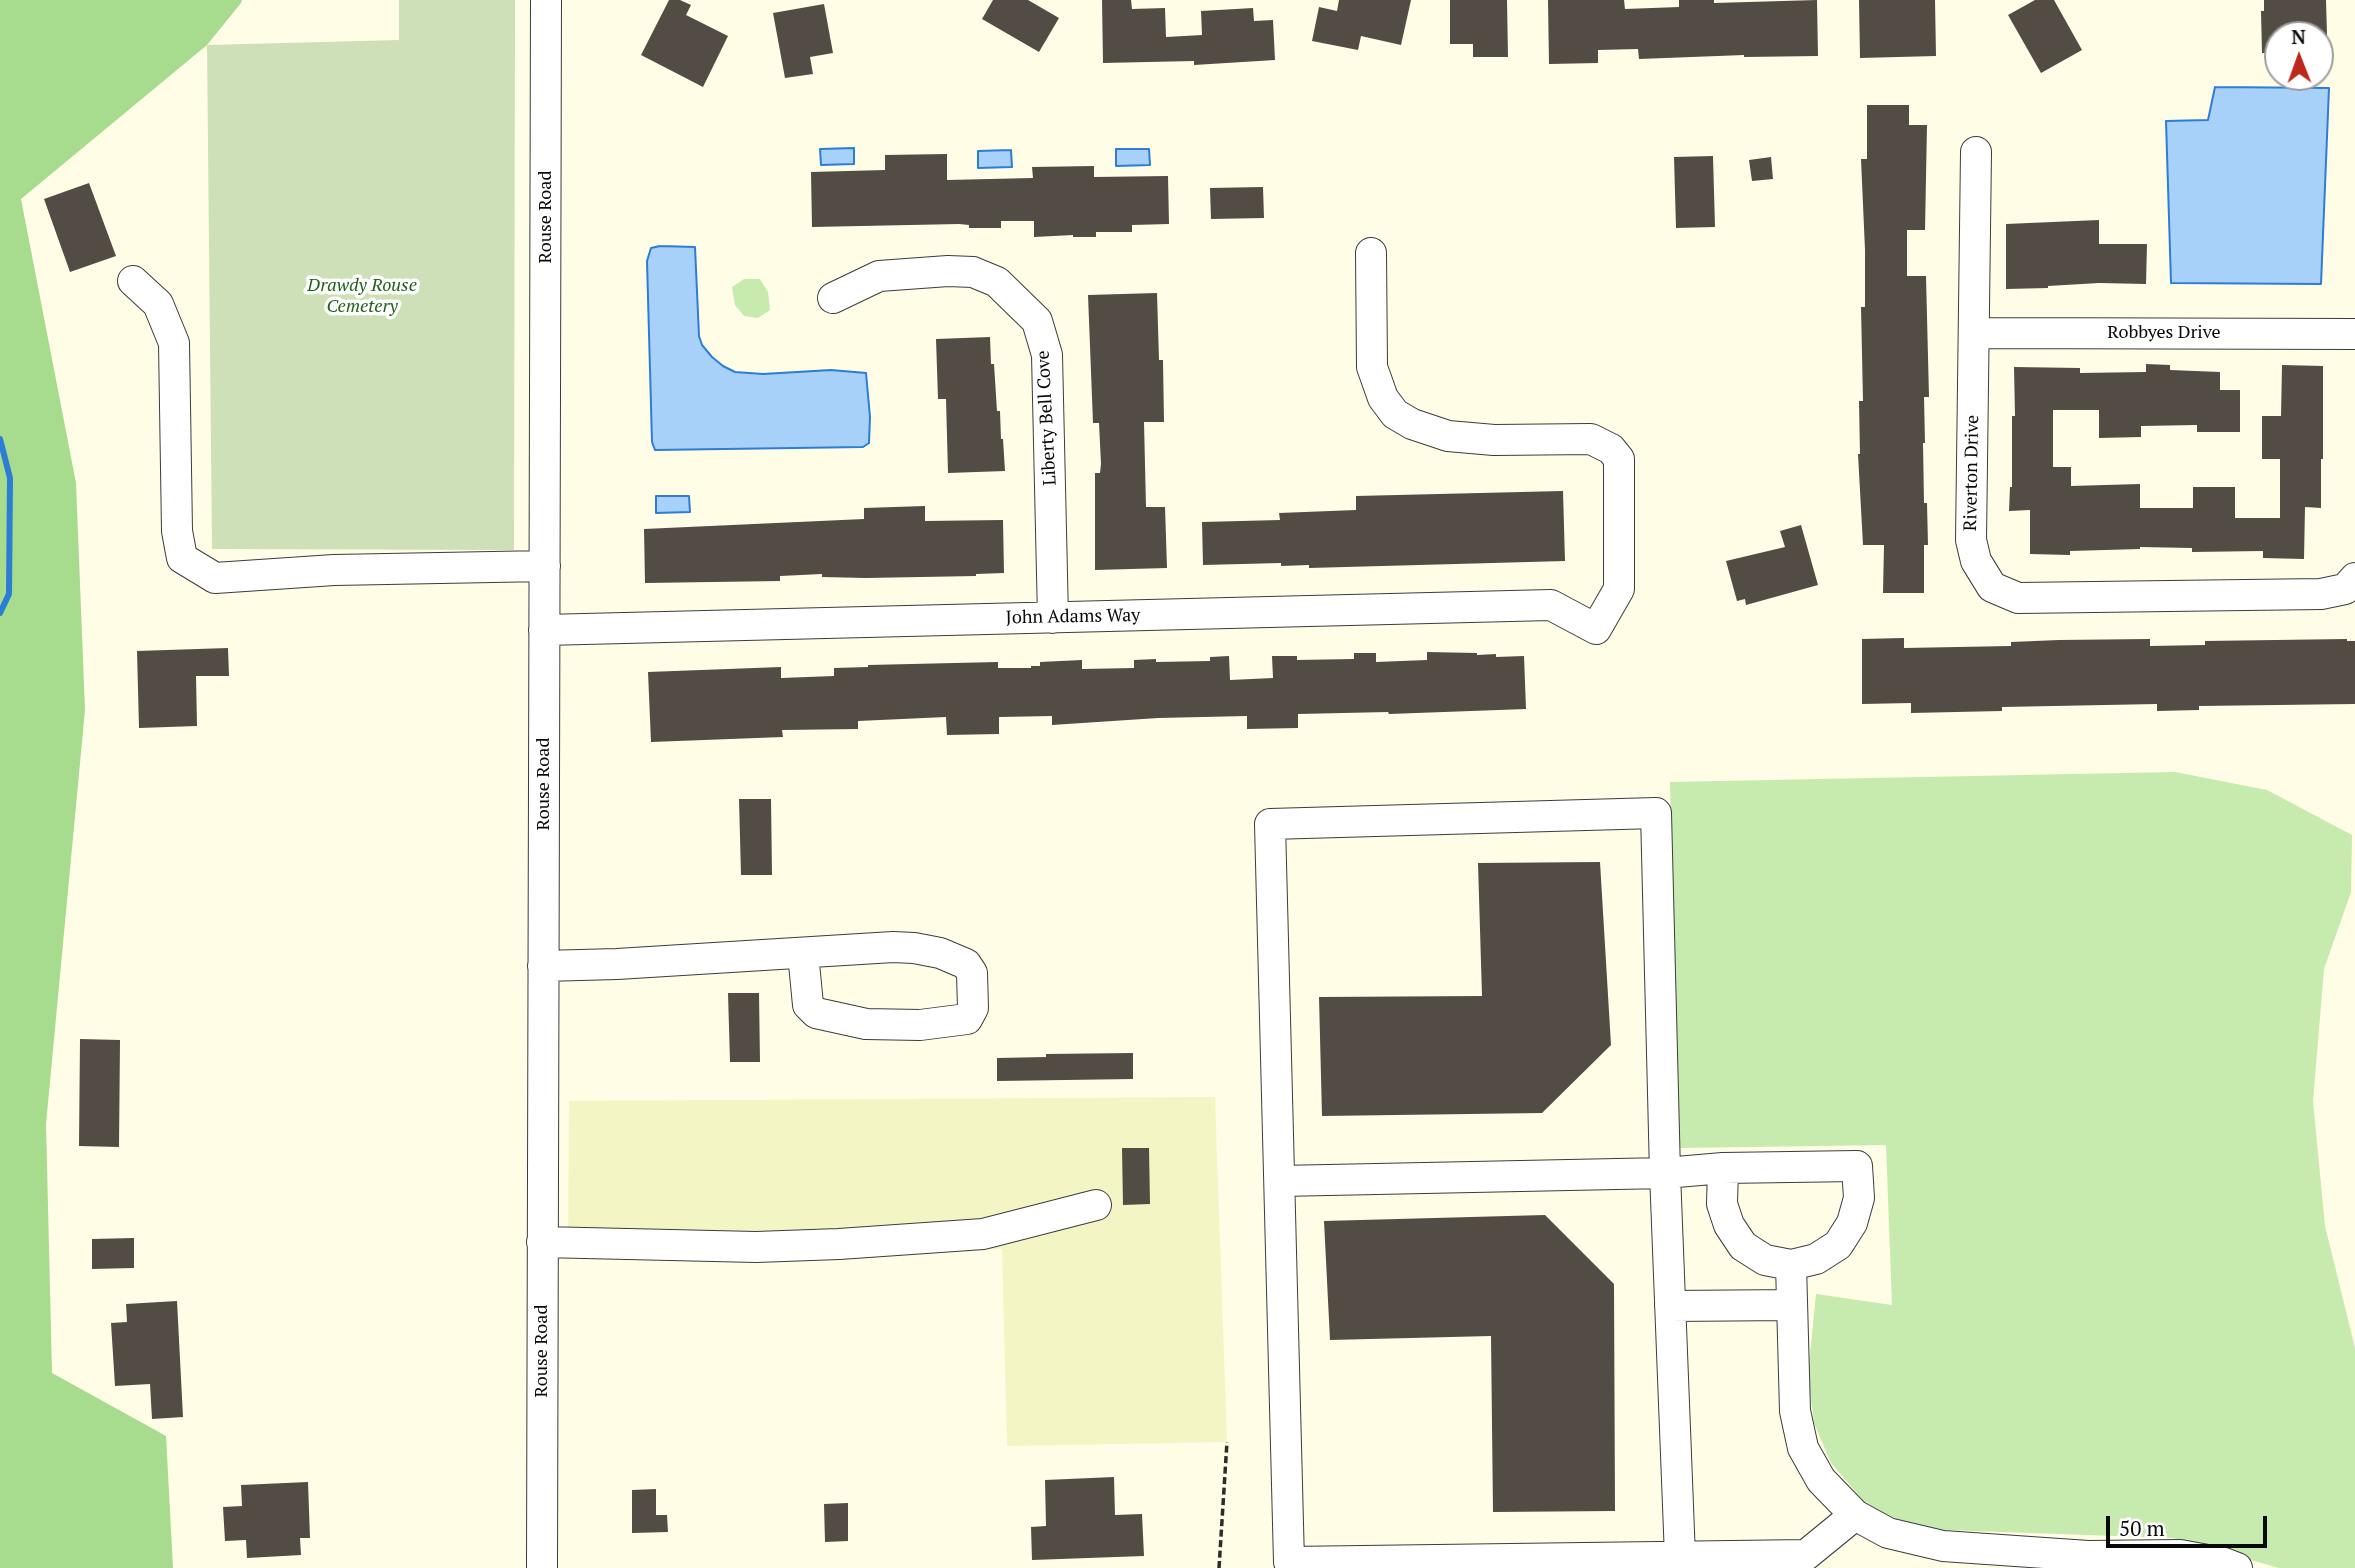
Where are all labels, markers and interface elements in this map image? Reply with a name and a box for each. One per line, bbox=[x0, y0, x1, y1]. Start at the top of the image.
north arrow bbox=[2264, 21, 2334, 91]
text: N bbox=[2291, 24, 2306, 49]
street label: Rouse Road bbox=[535, 171, 557, 263]
park label: Drawdy Rouse Cemetery bbox=[307, 275, 417, 318]
street label: Robbyes Drive bbox=[2107, 322, 2221, 344]
street label: Liberty Bell Cove bbox=[1033, 350, 1061, 486]
street label: Riverton Drive bbox=[1960, 415, 1984, 531]
street label: John Adams Way bbox=[1006, 605, 1140, 629]
street label: Rouse Road bbox=[533, 738, 555, 830]
street label: Rouse Road bbox=[531, 1305, 553, 1397]
scale bar bbox=[2110, 1502, 2271, 1546]
text: 50 m bbox=[2119, 1514, 2165, 1542]

